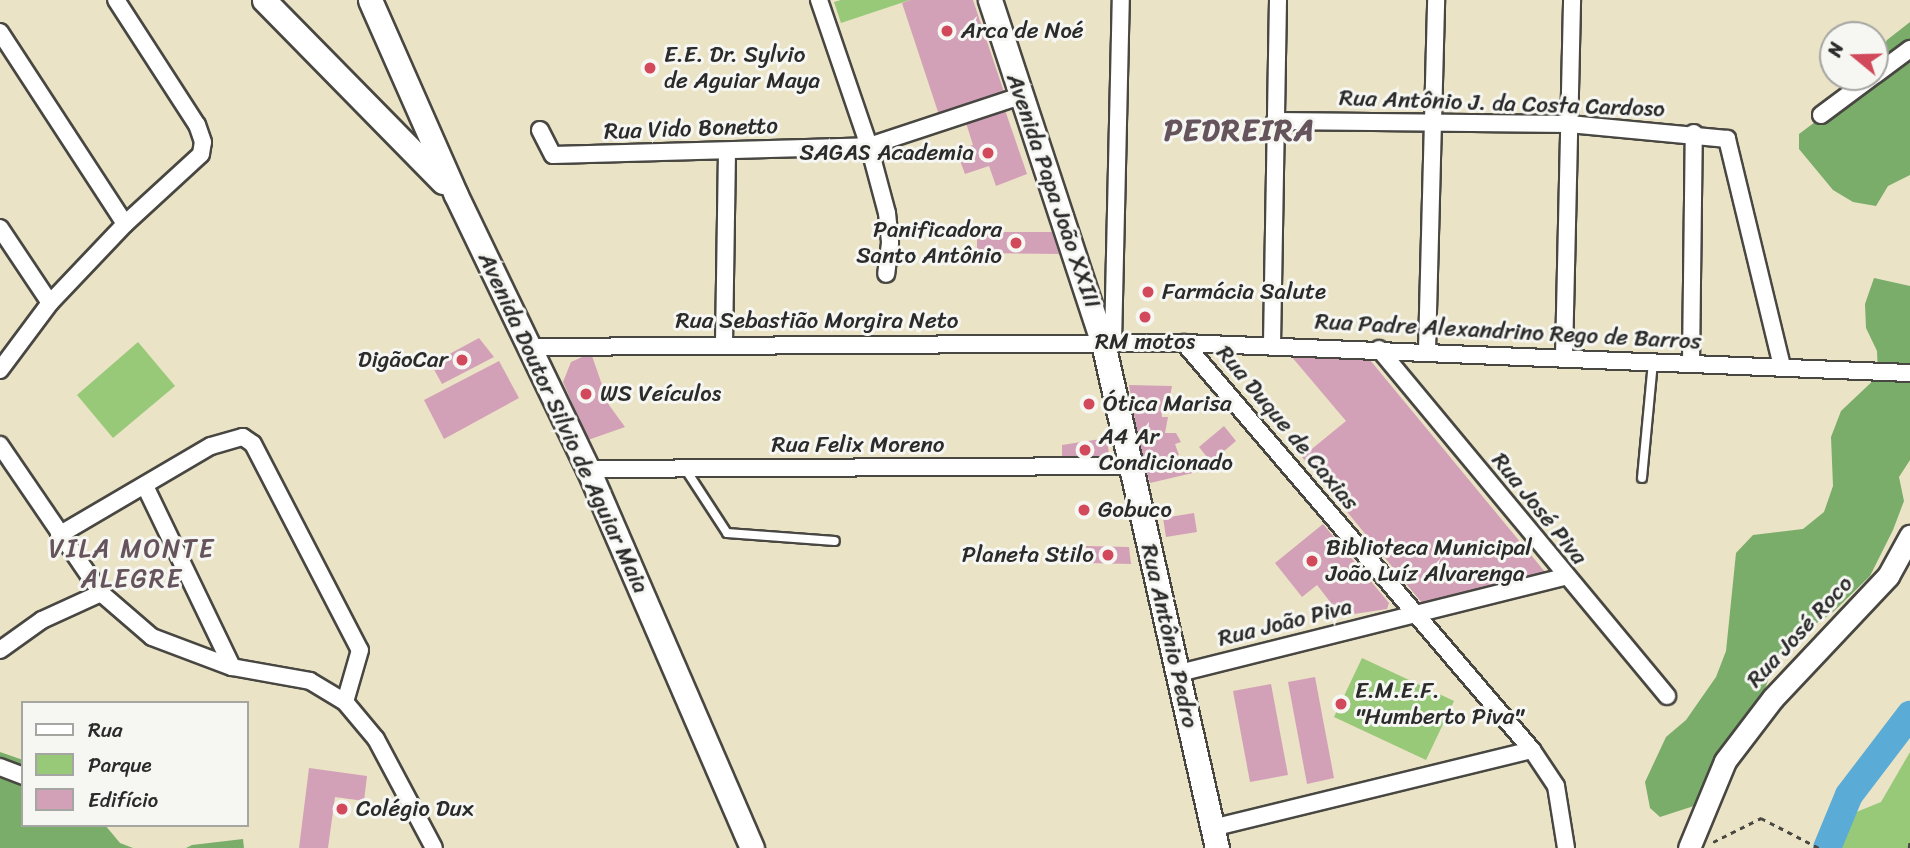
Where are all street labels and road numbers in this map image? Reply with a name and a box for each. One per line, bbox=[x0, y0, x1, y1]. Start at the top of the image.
street label: Avenida Papa João XXIII bbox=[1000, 70, 1106, 312]
street label: Rua Antônio J. da Costa Cardoso bbox=[1338, 85, 1666, 123]
street label: Rua Vido Bonetto bbox=[603, 112, 779, 146]
street label: Avenida Doutor Silvio de Aguiar Maia bbox=[472, 248, 654, 598]
street label: Rua Sebastião Morgira Neto bbox=[675, 307, 959, 335]
street label: Rua Padre Alexandrino Rego de Barros bbox=[1314, 308, 1702, 356]
street label: Rua Duque de Caxias bbox=[1210, 340, 1364, 516]
street label: Rua Felix Moreno bbox=[771, 431, 945, 459]
street label: Rua José Piva bbox=[1485, 447, 1593, 571]
street label: Rua Antônio Pedro bbox=[1134, 541, 1204, 731]
street label: Rua José Roco bbox=[1741, 570, 1859, 694]
street label: Rua João Piva bbox=[1215, 593, 1355, 653]

